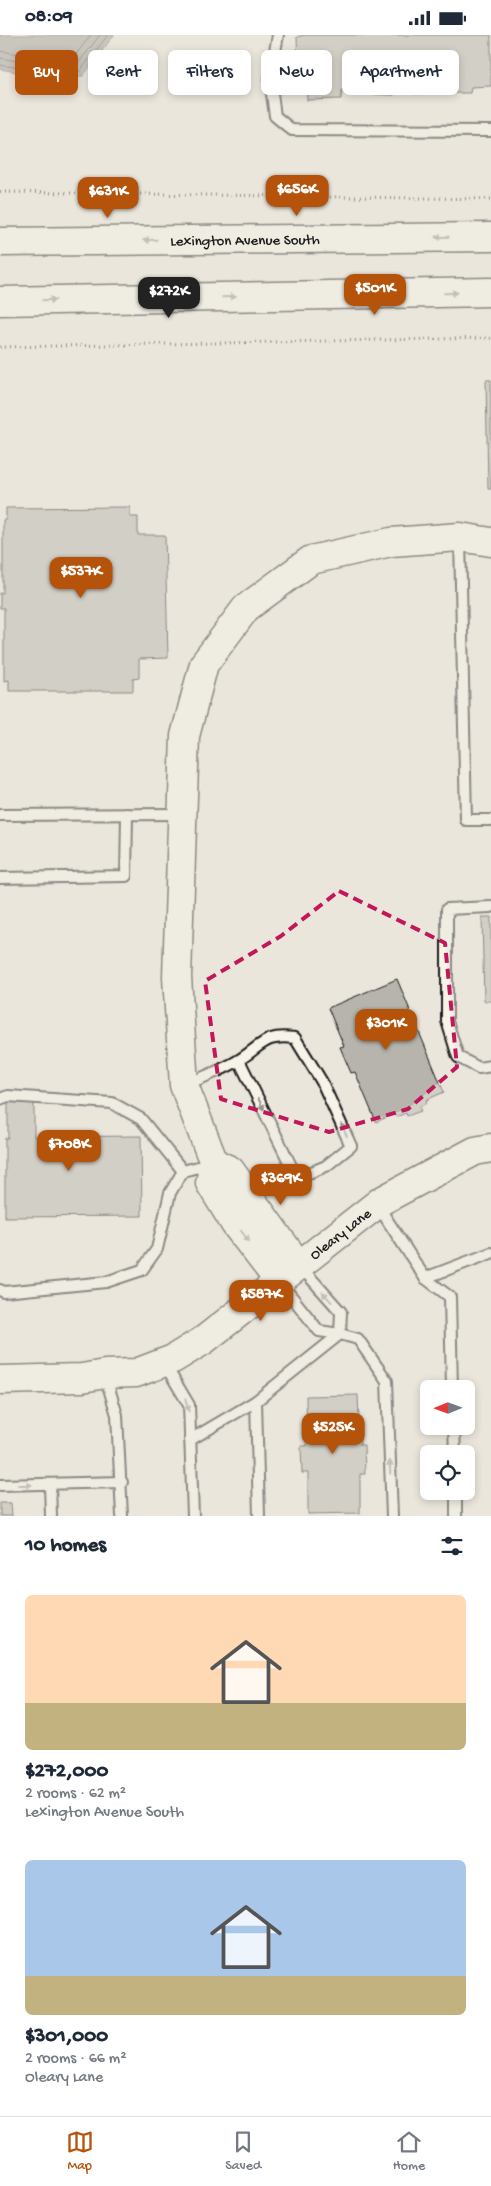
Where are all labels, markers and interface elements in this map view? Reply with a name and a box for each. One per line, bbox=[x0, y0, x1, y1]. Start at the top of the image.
text: 08:09 bbox=[25, 6, 72, 29]
chip: Buy bbox=[15, 50, 78, 95]
chip: Rent bbox=[88, 50, 158, 95]
chip: Filters bbox=[168, 50, 251, 95]
chip: New bbox=[261, 50, 332, 95]
chip: Apartment bbox=[342, 50, 459, 95]
pin: $656K bbox=[262, 175, 332, 217]
pin: $631K bbox=[73, 177, 143, 219]
text: $656K bbox=[277, 181, 317, 200]
text: $631K bbox=[89, 183, 127, 202]
street label: Lexington Avenue South bbox=[170, 232, 320, 251]
one-way arrow bbox=[434, 233, 450, 241]
one-way arrow bbox=[141, 236, 157, 244]
pin: $501K bbox=[340, 273, 410, 316]
pin: $272K bbox=[134, 277, 204, 319]
text: $501K bbox=[355, 280, 395, 299]
text: $272K bbox=[149, 283, 189, 302]
one-way arrow bbox=[443, 289, 459, 297]
one-way arrow bbox=[221, 293, 237, 301]
one-way arrow bbox=[41, 296, 57, 304]
pin: $537K bbox=[46, 557, 116, 599]
text: $537K bbox=[60, 563, 102, 582]
pin: $301K bbox=[351, 1009, 421, 1051]
text: $301K bbox=[366, 1015, 406, 1034]
one-way arrow bbox=[257, 1097, 265, 1111]
one-way arrow bbox=[340, 1123, 348, 1138]
pin: $708K bbox=[34, 1129, 104, 1172]
text: $708K bbox=[48, 1136, 90, 1155]
pin: $369K bbox=[246, 1163, 316, 1206]
text: $369K bbox=[261, 1170, 301, 1189]
street label: Oleary Lane bbox=[307, 1205, 376, 1265]
one-way arrow bbox=[239, 1229, 250, 1242]
pin: $587K bbox=[226, 1279, 296, 1322]
text: $587K bbox=[240, 1286, 282, 1305]
one-way arrow bbox=[322, 1290, 333, 1303]
north arrow bbox=[420, 1380, 475, 1435]
map controls bbox=[420, 1380, 475, 1500]
one-way arrow bbox=[183, 1397, 191, 1412]
pin: $525K bbox=[298, 1413, 368, 1455]
text: $525K bbox=[313, 1419, 353, 1438]
button: locate bbox=[420, 1445, 475, 1500]
one-way arrow bbox=[386, 1459, 394, 1475]
one-way arrow bbox=[17, 1481, 33, 1489]
icon: filters bbox=[438, 1532, 466, 1560]
text: 10 homes bbox=[25, 1534, 106, 1559]
icon: home bbox=[201, 1627, 291, 1717]
text: $272,000 bbox=[25, 1760, 108, 1785]
text: 2 rooms · 62 m² bbox=[25, 1785, 126, 1804]
text: Lexington Avenue South bbox=[25, 1804, 184, 1823]
icon: home bbox=[201, 1892, 291, 1982]
text: $301,000 bbox=[25, 2025, 108, 2050]
text: 2 rooms · 66 m² bbox=[25, 2050, 126, 2069]
text: Oleary Lane bbox=[25, 2069, 103, 2088]
tab: Map bbox=[66, 2128, 94, 2175]
tab: Saved bbox=[225, 2128, 261, 2175]
tab: Home bbox=[393, 2128, 425, 2175]

